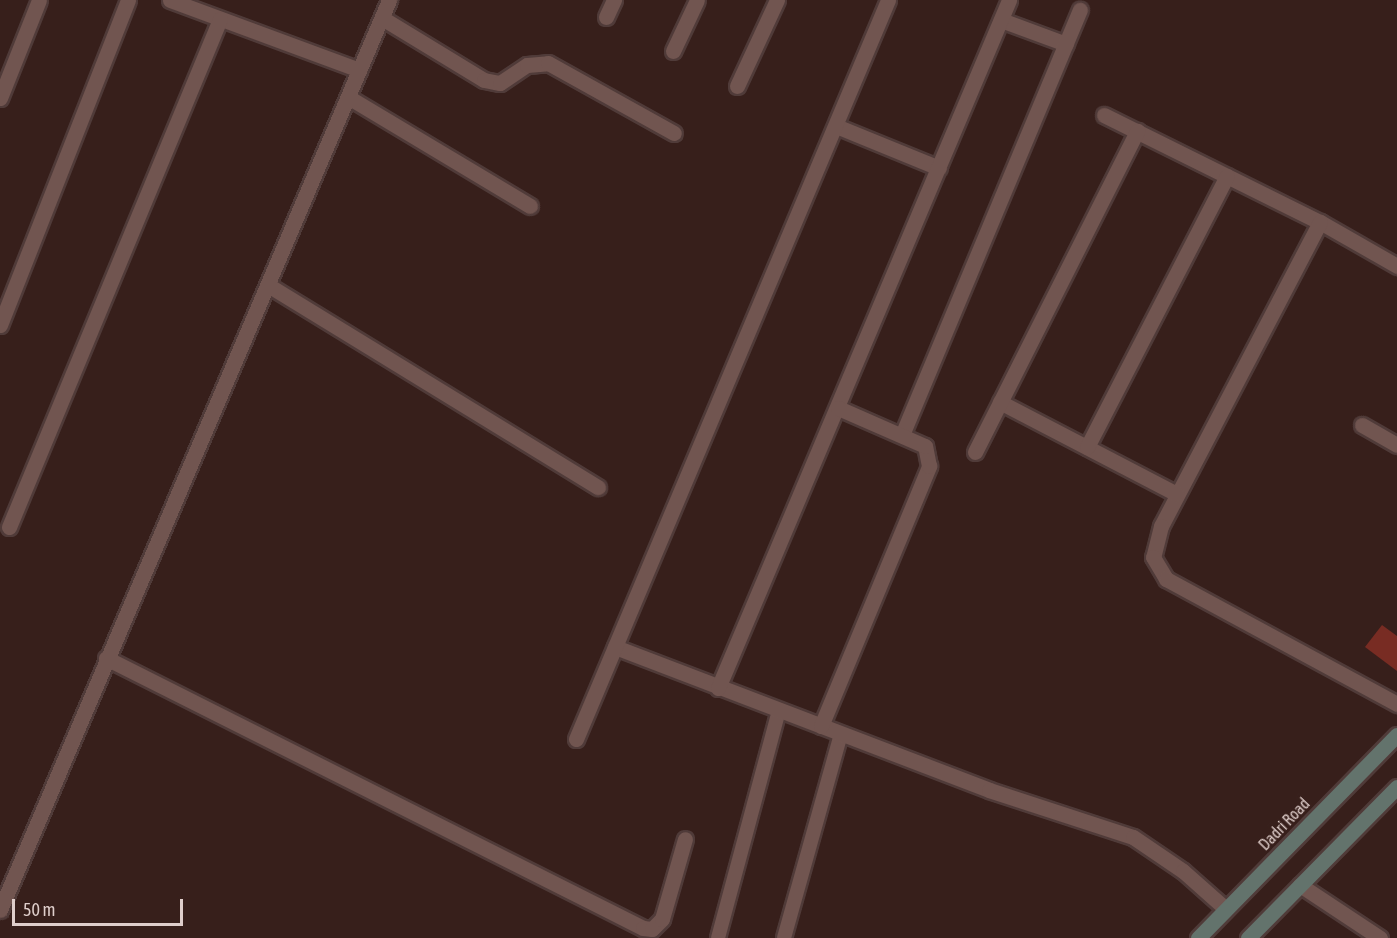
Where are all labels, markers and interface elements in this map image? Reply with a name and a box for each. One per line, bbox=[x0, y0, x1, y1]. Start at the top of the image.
street label: Dadri Road bbox=[1254, 794, 1314, 854]
scale bar bbox=[15, 887, 186, 925]
text: 50 m bbox=[23, 899, 55, 920]

